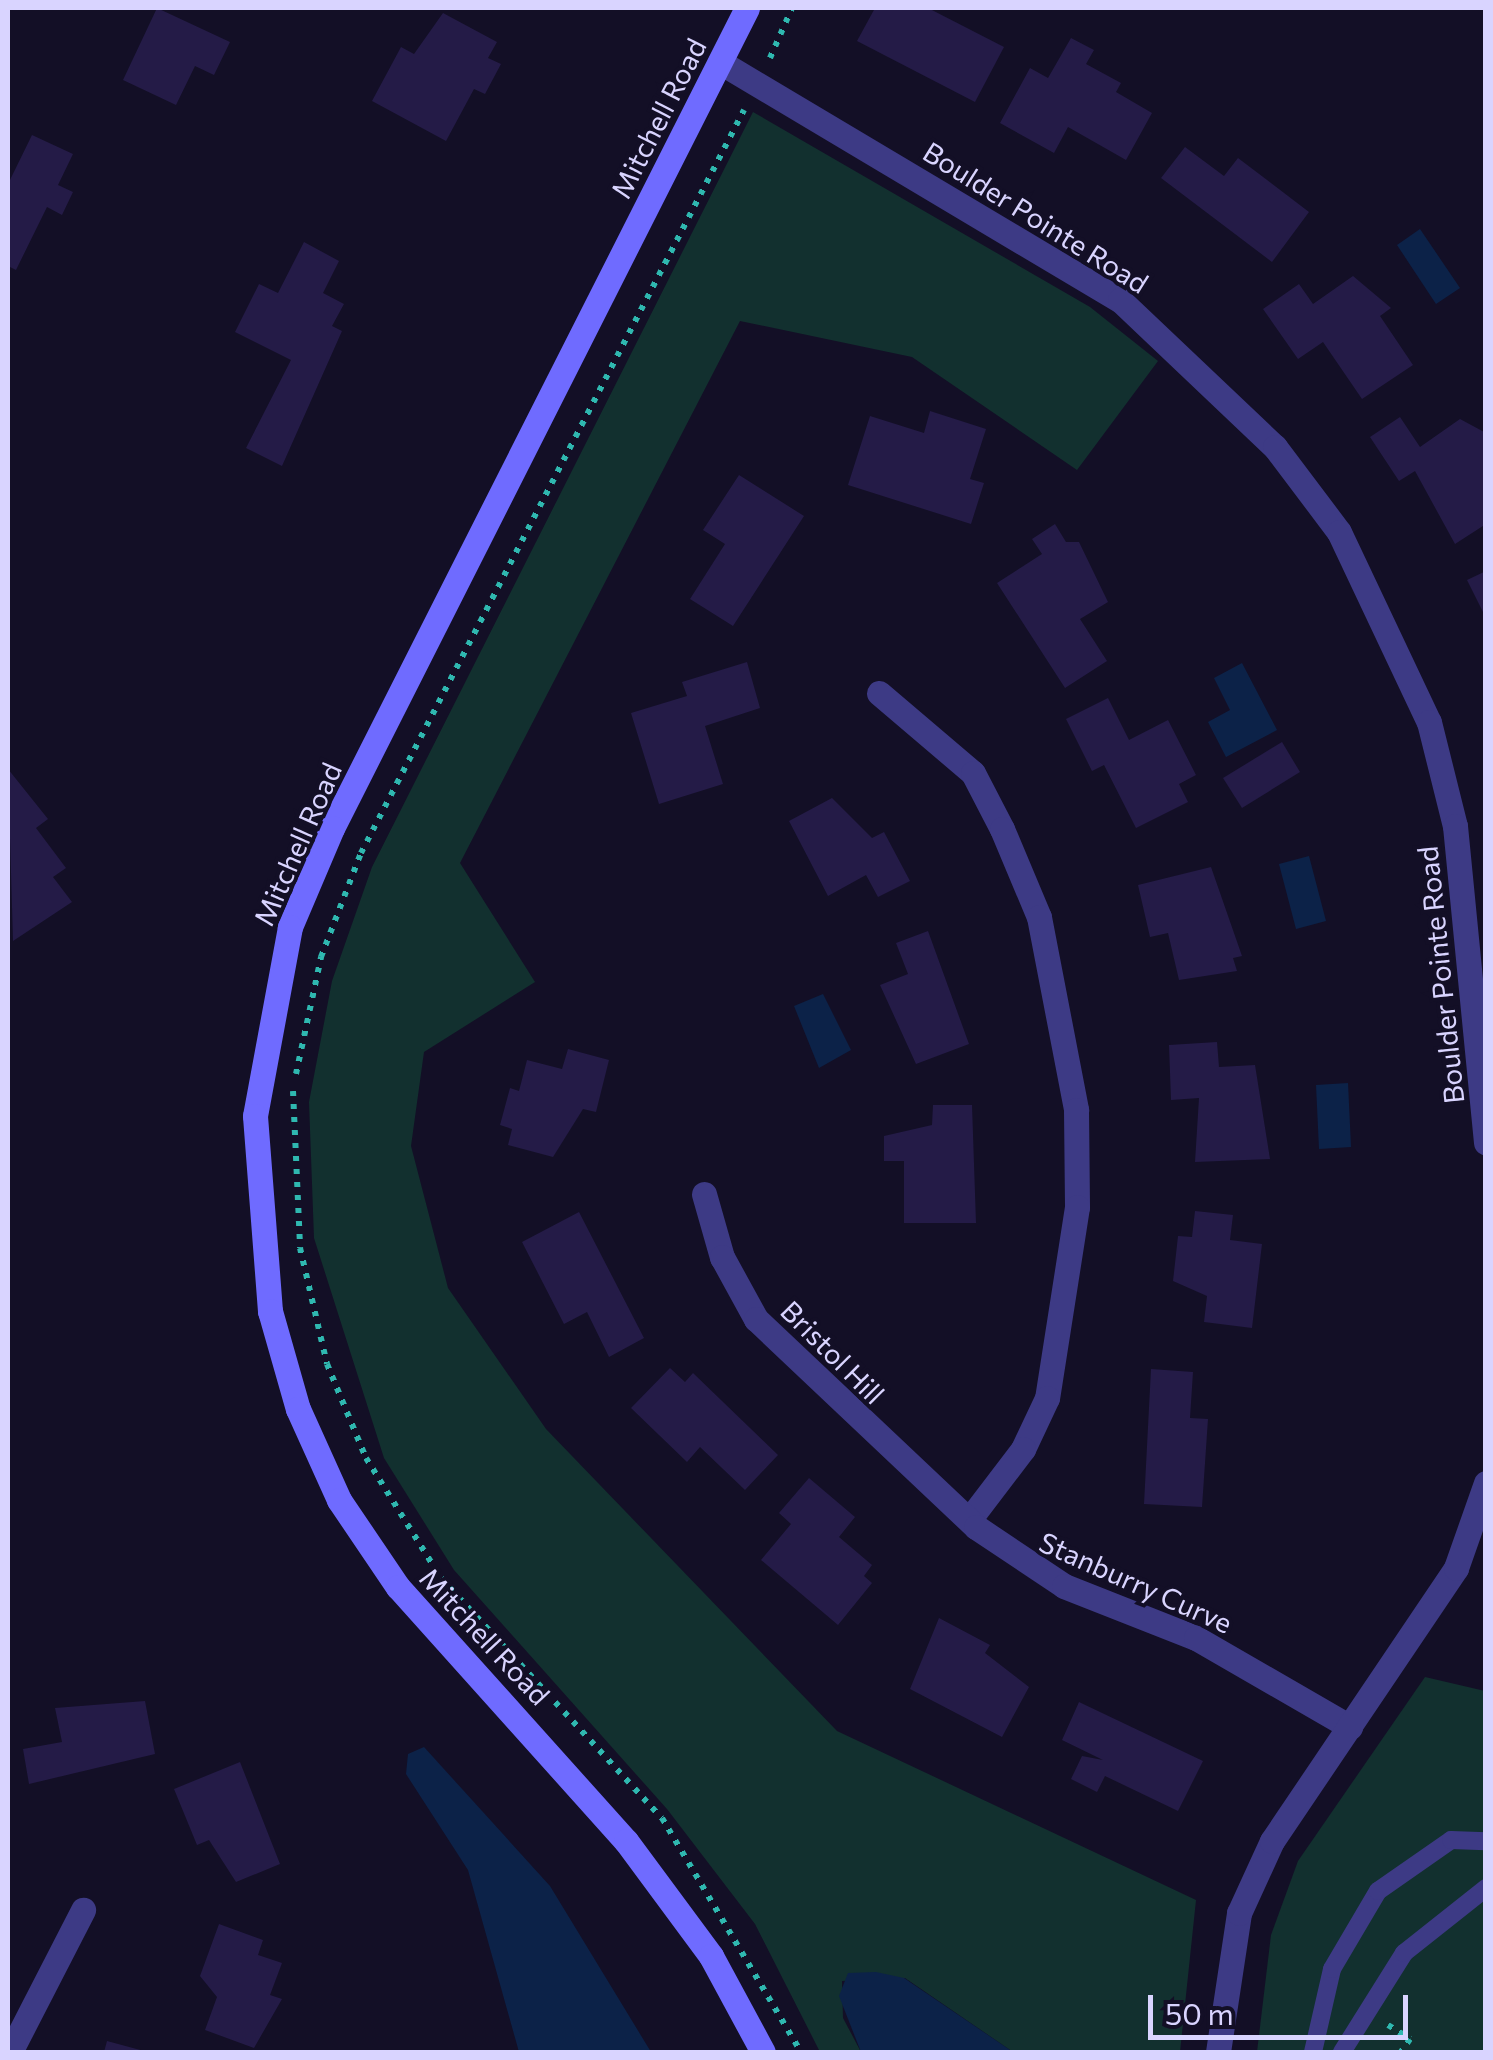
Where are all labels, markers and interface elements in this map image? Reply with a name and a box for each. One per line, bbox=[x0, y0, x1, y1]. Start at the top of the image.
street label: Mitchell Road bbox=[603, 32, 713, 204]
street label: Boulder Pointe Road bbox=[917, 134, 1155, 300]
street label: Mitchell Road bbox=[246, 757, 348, 931]
street label: Boulder Pointe Road bbox=[1410, 845, 1470, 1105]
street label: Bristol Hill bbox=[774, 1293, 892, 1411]
street label: Stanburry Curve bbox=[1034, 1524, 1238, 1640]
street label: Mitchell Road bbox=[413, 1561, 557, 1711]
scale bar bbox=[1153, 1975, 1413, 2037]
text: 50 m bbox=[1165, 1994, 1234, 2031]

